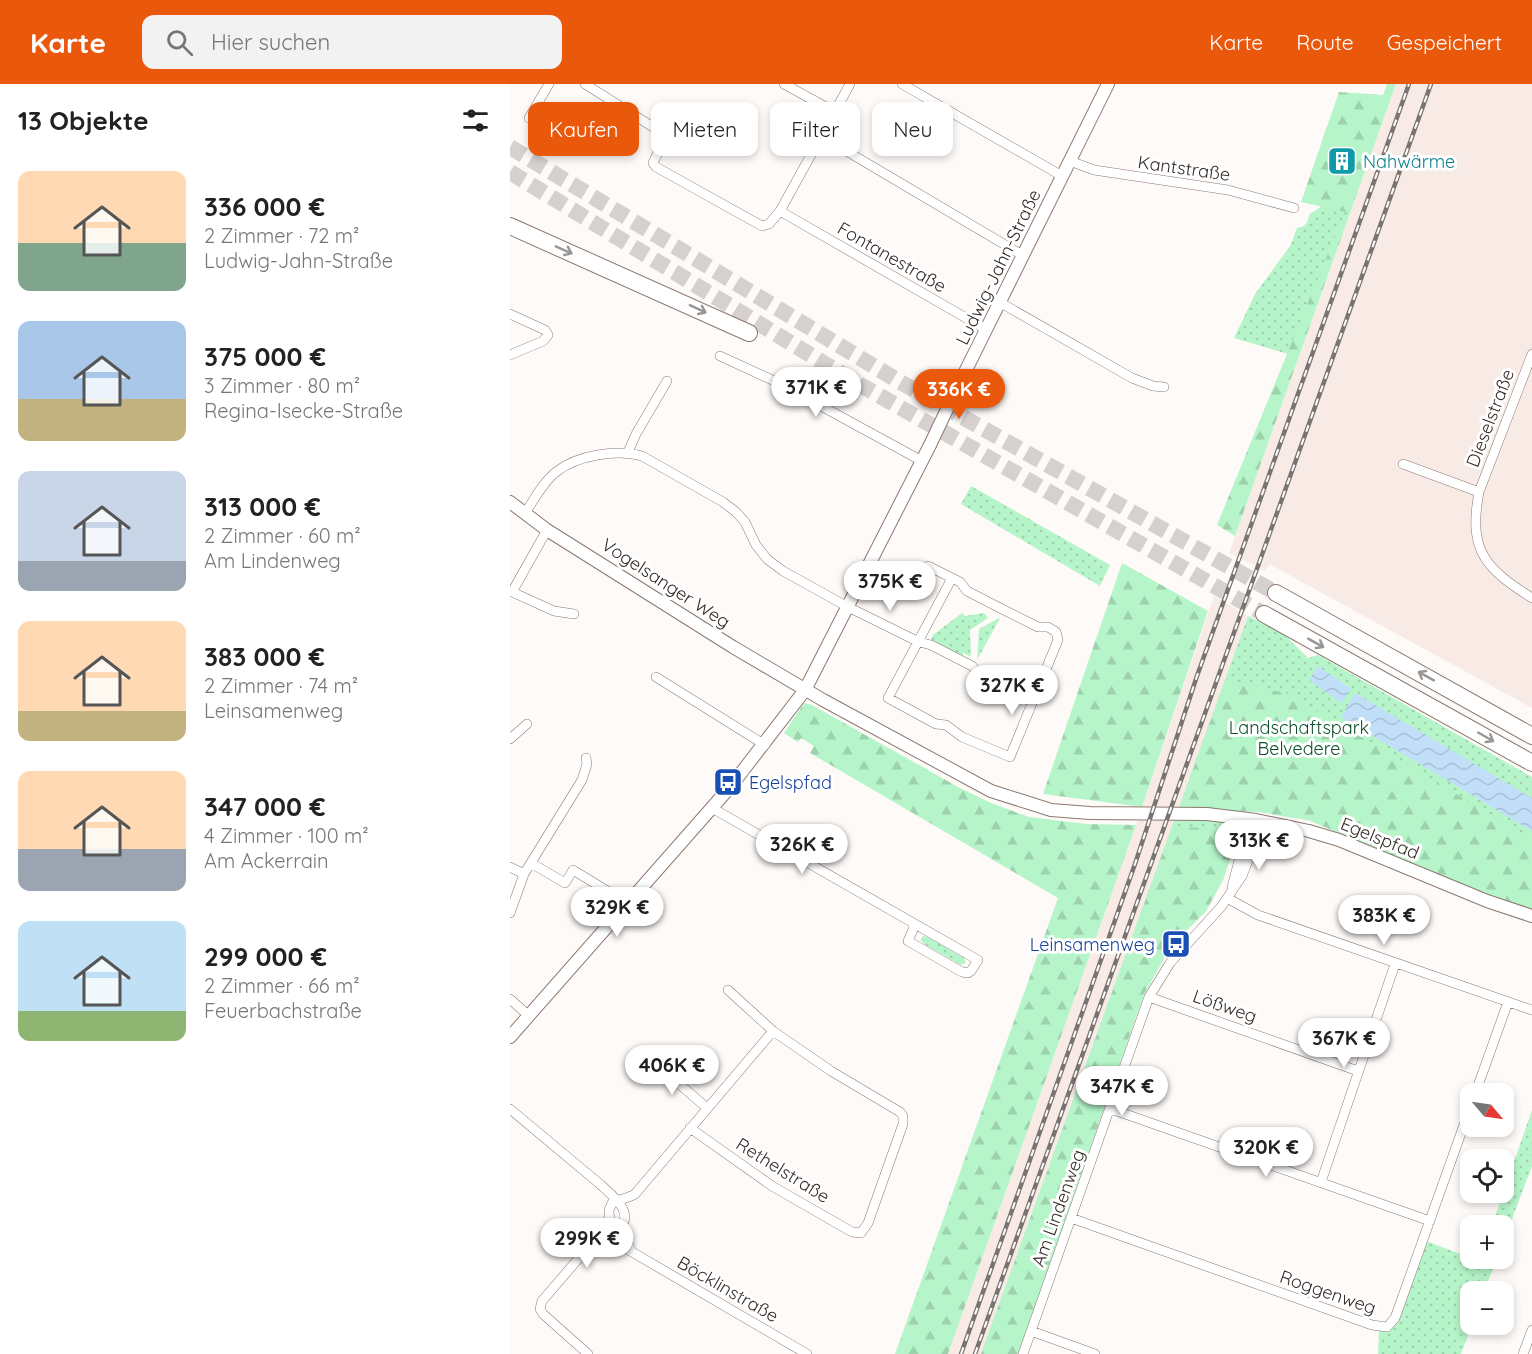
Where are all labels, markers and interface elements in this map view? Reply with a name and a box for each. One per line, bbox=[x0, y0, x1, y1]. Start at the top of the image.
search box bbox=[142, 15, 562, 69]
text: Karte bbox=[30, 25, 106, 60]
icon: search bbox=[163, 26, 196, 59]
text: Hier suchen bbox=[211, 28, 330, 56]
text: Karte bbox=[1209, 29, 1263, 55]
text: Route bbox=[1296, 29, 1354, 55]
text: Gespeichert bbox=[1387, 29, 1502, 55]
chip: Kaufen bbox=[528, 102, 639, 156]
chip: Mieten bbox=[651, 102, 758, 156]
chip: Filter bbox=[770, 102, 860, 156]
chip: Neu bbox=[872, 102, 953, 156]
text: 13 Objekte bbox=[18, 104, 149, 137]
icon: filters bbox=[459, 104, 492, 137]
building icon: Nahwärme bbox=[1326, 145, 1358, 177]
street label: Kantstraße bbox=[1136, 150, 1232, 186]
place label: Nahwärme bbox=[1363, 150, 1455, 173]
street label: Ludwig-Jahn-Straße bbox=[950, 185, 1046, 349]
text: 336 000 € bbox=[204, 190, 325, 223]
icon: home bbox=[66, 195, 138, 267]
street label: Fontanestraße bbox=[833, 217, 951, 297]
text: 2 Zimmer · 72 m² bbox=[204, 223, 359, 248]
one-way arrow bbox=[554, 245, 572, 256]
text: Ludwig-Jahn-Straße bbox=[204, 248, 393, 273]
one-way arrow bbox=[689, 304, 707, 316]
text: 375 000 € bbox=[204, 340, 326, 373]
icon: home bbox=[66, 345, 138, 417]
street label: Dieselstraße bbox=[1461, 366, 1519, 470]
pin: 371K € bbox=[767, 367, 865, 418]
pin: 336K € bbox=[910, 369, 1008, 420]
text: 3 Zimmer · 80 m² bbox=[204, 373, 360, 398]
text: 371K € bbox=[785, 374, 847, 399]
text: 336K € bbox=[927, 376, 991, 401]
text: Regina-Isecke-Straße bbox=[204, 398, 403, 423]
text: 313 000 € bbox=[204, 490, 321, 523]
icon: home bbox=[66, 495, 138, 567]
text: 2 Zimmer · 60 m² bbox=[204, 523, 361, 548]
street label: Vogelsanger Weg bbox=[597, 533, 735, 633]
text: Am Lindenweg bbox=[204, 548, 341, 573]
pin: 375K € bbox=[841, 561, 939, 612]
text: 375K € bbox=[858, 568, 922, 593]
one-way arrow bbox=[1307, 637, 1324, 649]
text: 383 000 € bbox=[204, 640, 325, 673]
icon: home bbox=[66, 645, 138, 717]
pin: 327K € bbox=[963, 665, 1061, 716]
one-way arrow bbox=[1418, 670, 1435, 682]
text: 327K € bbox=[980, 672, 1044, 697]
text: 2 Zimmer · 74 m² bbox=[204, 673, 358, 698]
text: Leinsamenweg bbox=[204, 698, 343, 723]
park label: Landschaftspark Belvedere bbox=[1229, 716, 1369, 760]
one-way arrow bbox=[1477, 731, 1494, 743]
bus stop icon: Egelspfad bbox=[712, 766, 744, 798]
place label: Egelspfad bbox=[749, 771, 832, 794]
text: 347 000 € bbox=[204, 790, 326, 823]
icon: home bbox=[66, 795, 138, 867]
street label: Egelspfad bbox=[1337, 812, 1423, 864]
pin: 313K € bbox=[1210, 820, 1308, 871]
text: 4 Zimmer · 100 m² bbox=[204, 823, 369, 848]
pin: 326K € bbox=[753, 824, 851, 875]
text: 313K € bbox=[1229, 827, 1289, 852]
text: 326K € bbox=[770, 831, 834, 856]
text: Am Ackerrain bbox=[204, 848, 329, 873]
pin: 329K € bbox=[568, 887, 666, 938]
text: 329K € bbox=[585, 894, 649, 919]
pin: 383K € bbox=[1335, 895, 1433, 946]
text: 383K € bbox=[1352, 902, 1416, 927]
bus stop icon: Leinsamenweg bbox=[1160, 928, 1192, 960]
place label: Leinsamenweg bbox=[1030, 933, 1155, 956]
text: 299 000 € bbox=[204, 940, 327, 973]
icon: home bbox=[66, 945, 138, 1017]
text: 2 Zimmer · 66 m² bbox=[204, 973, 360, 998]
street label: Lößweg bbox=[1190, 984, 1260, 1028]
text: Feuerbachstraße bbox=[204, 998, 362, 1023]
pin: 367K € bbox=[1295, 1018, 1393, 1069]
text: 367K € bbox=[1312, 1025, 1376, 1050]
pin: 406K € bbox=[623, 1045, 721, 1096]
text: 406K € bbox=[639, 1052, 705, 1077]
pin: 347K € bbox=[1073, 1066, 1171, 1117]
text: 347K € bbox=[1090, 1073, 1154, 1098]
north arrow bbox=[1460, 1083, 1514, 1137]
map controls bbox=[1460, 1083, 1514, 1335]
pin: 320K € bbox=[1217, 1127, 1315, 1178]
street label: Rethelstraße bbox=[732, 1132, 834, 1208]
text: 320K € bbox=[1233, 1134, 1299, 1159]
street label: Am Lindenweg bbox=[1026, 1146, 1090, 1270]
button: locate bbox=[1460, 1149, 1514, 1203]
button: + bbox=[1460, 1215, 1514, 1269]
pin: 299K € bbox=[538, 1218, 636, 1269]
text: 299K € bbox=[554, 1225, 620, 1250]
street label: Böcklinstraße bbox=[673, 1251, 783, 1327]
street label: Roggenweg bbox=[1277, 1265, 1379, 1319]
button: − bbox=[1460, 1281, 1514, 1335]

